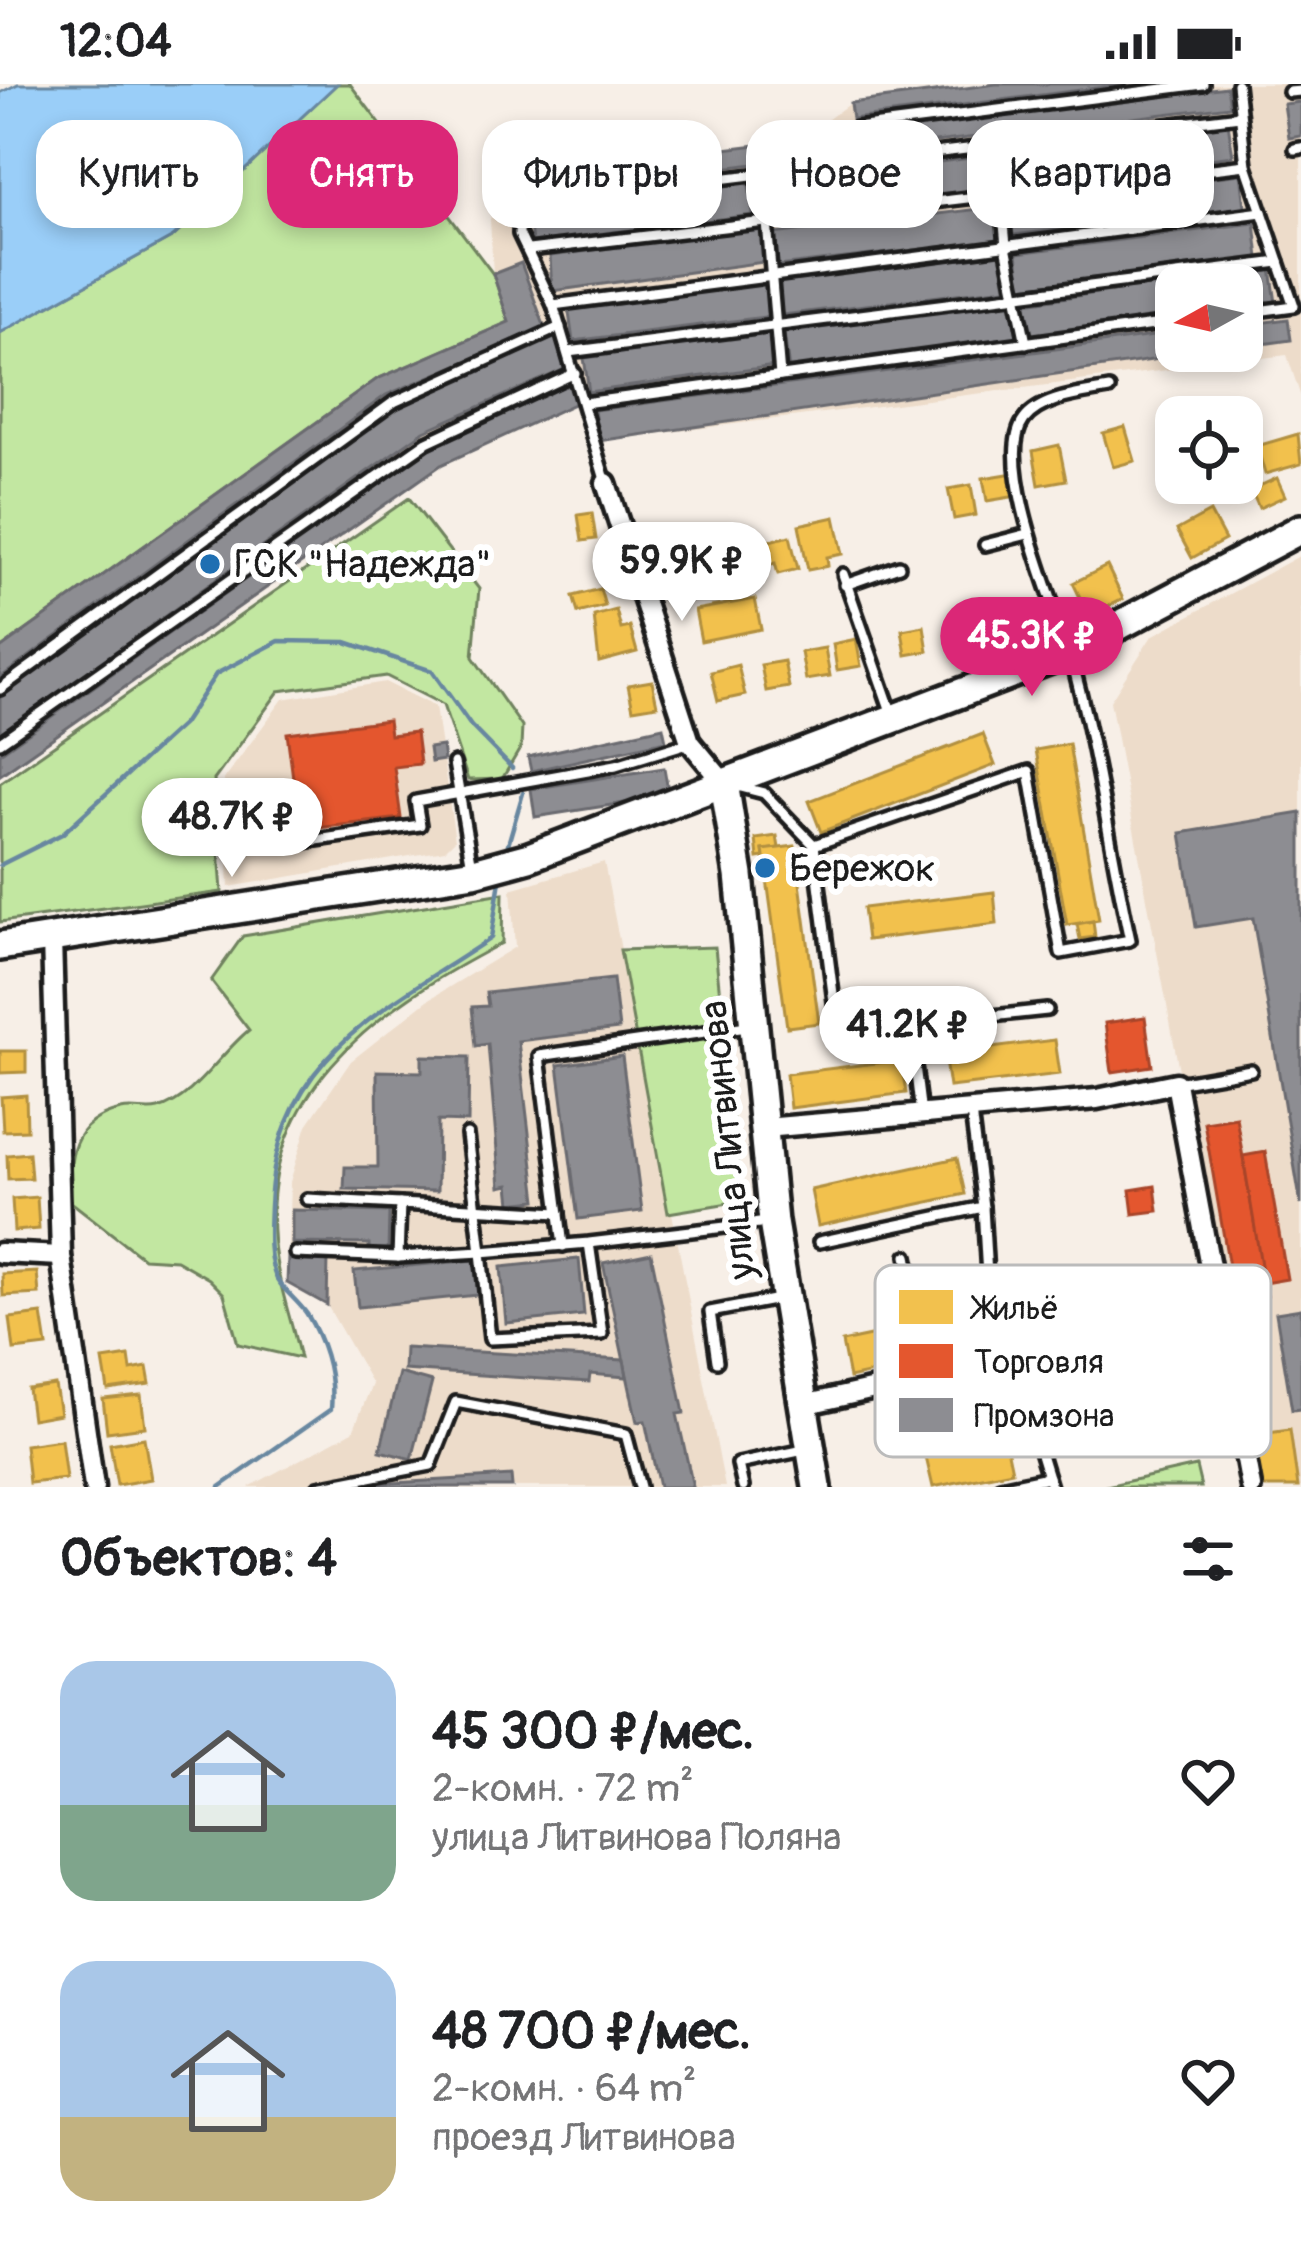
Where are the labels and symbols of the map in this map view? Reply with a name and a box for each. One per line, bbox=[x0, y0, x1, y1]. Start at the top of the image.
north arrow bbox=[1155, 264, 1263, 372]
pin: 59.9K ₽ bbox=[571, 522, 793, 624]
place label: ГСК "Надежда" bbox=[234, 540, 491, 589]
marker: ГСК "Надежда" bbox=[197, 551, 223, 577]
pin: 45.3K ₽ bbox=[921, 597, 1143, 699]
pin: 48.7K ₽ bbox=[121, 778, 343, 880]
place label: Бережок bbox=[789, 844, 935, 893]
marker: Бережок bbox=[752, 855, 778, 881]
pin: 41.2K ₽ bbox=[797, 986, 1019, 1088]
street label: улица Литвинова bbox=[689, 998, 767, 1283]
legend bbox=[875, 1265, 1271, 1457]
text: Жильё bbox=[969, 1288, 1059, 1329]
text: Торговля bbox=[974, 1342, 1104, 1383]
text: Промзона bbox=[974, 1396, 1114, 1437]

